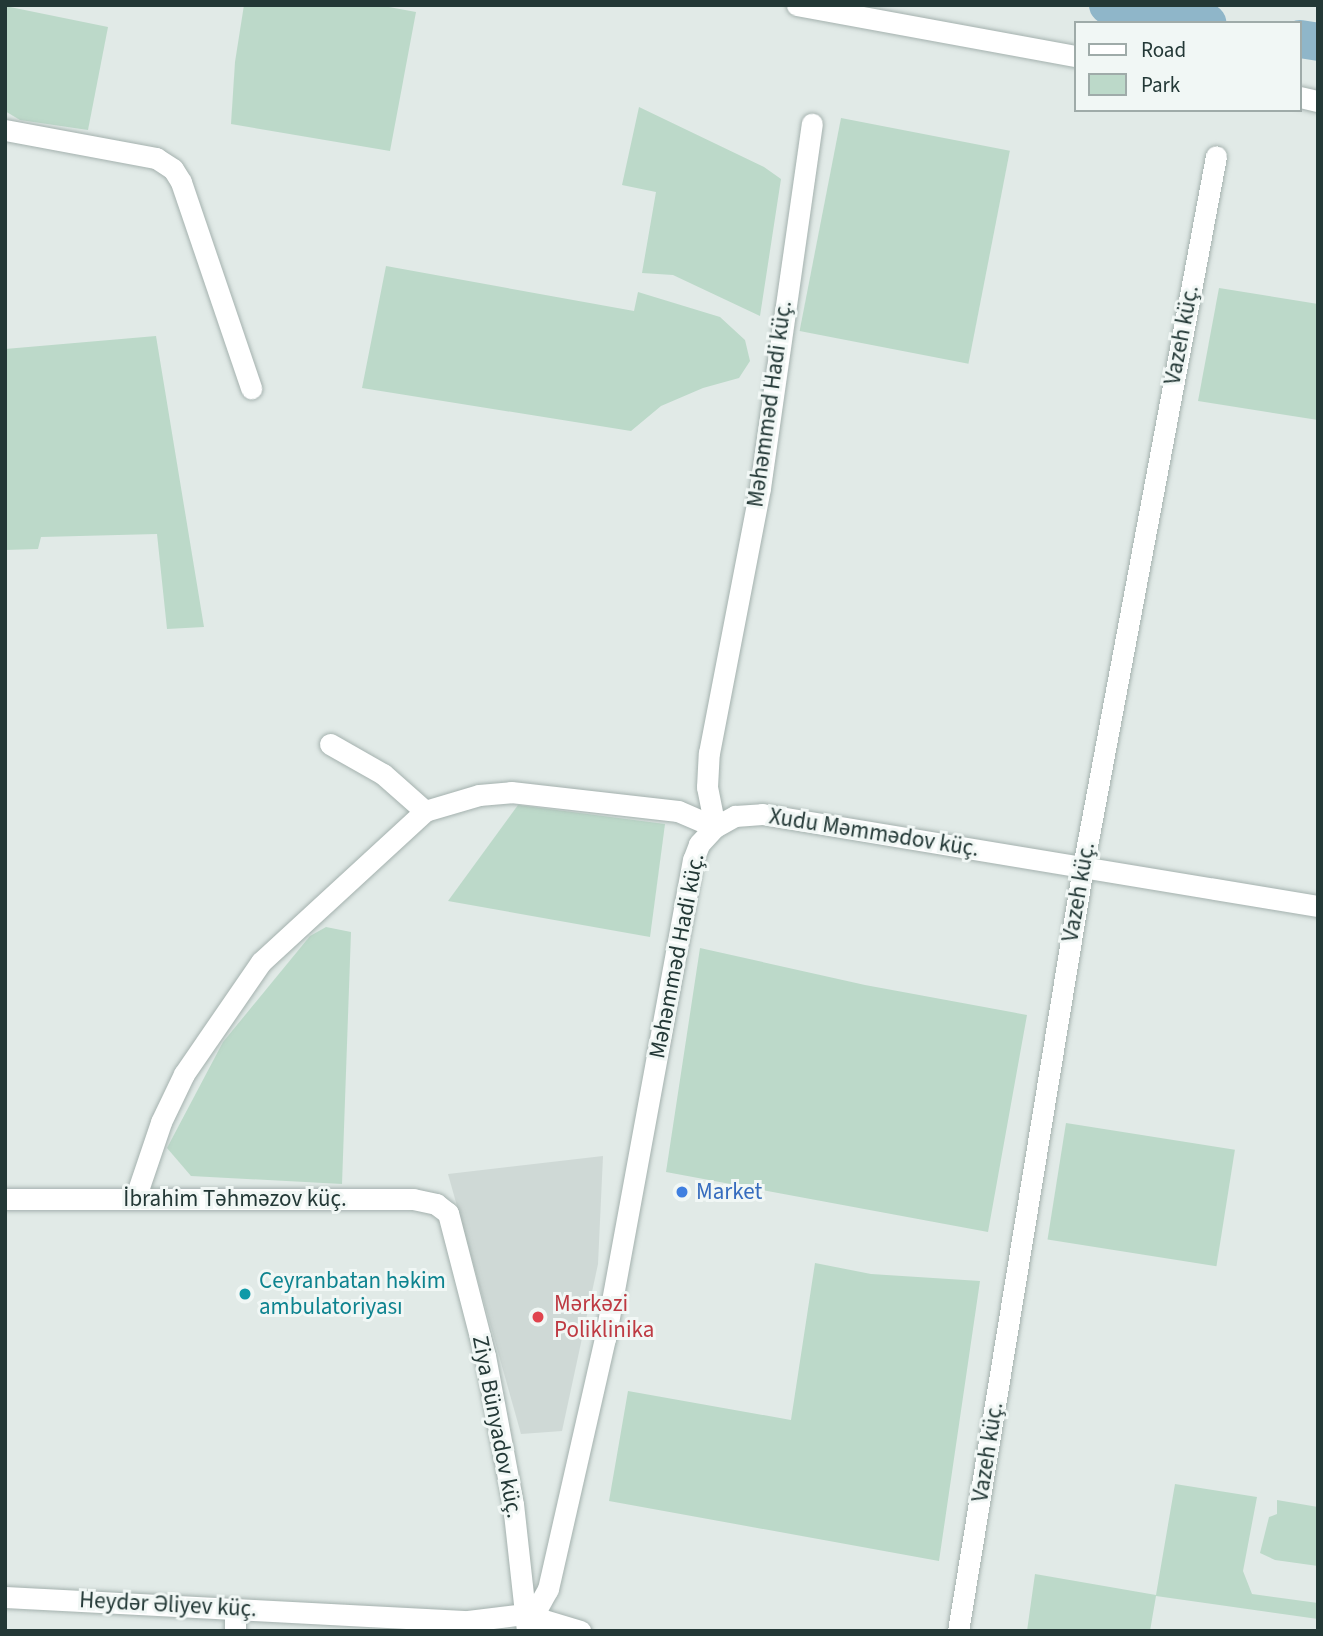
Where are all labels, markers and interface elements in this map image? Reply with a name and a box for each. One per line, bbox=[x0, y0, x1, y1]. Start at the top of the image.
legend bbox=[1074, 21, 1302, 112]
text: Road bbox=[1141, 35, 1186, 65]
text: Park bbox=[1141, 70, 1180, 100]
street label: Vazeh küç. bbox=[1159, 283, 1205, 387]
street label: Məhəmməd Hadi küç. bbox=[742, 299, 798, 509]
street label: Xudu Məmmədov küç. bbox=[767, 803, 981, 863]
street label: Vazeh küç. bbox=[1057, 840, 1101, 944]
street label: Məhəmməd Hadi küç. bbox=[644, 851, 710, 1061]
place label: Market bbox=[696, 1178, 762, 1206]
marker: Market bbox=[674, 1184, 690, 1200]
street label: İbrahim Təhməzov küç. bbox=[123, 1185, 347, 1213]
place label: Ceyranbatan həkim ambulatoriyası bbox=[259, 1267, 446, 1321]
marker: Ceyranbatan həkim ambulatoriyası bbox=[237, 1286, 253, 1302]
place label: Mərkəzi Poliklinika bbox=[554, 1290, 654, 1344]
marker: Mərkəzi Poliklinika bbox=[528, 1307, 548, 1327]
street label: Ziya Bünyadov küç. bbox=[466, 1333, 528, 1521]
street label: Vazeh küç. bbox=[966, 1400, 1010, 1504]
street label: Heydər Əliyev küç. bbox=[79, 1587, 257, 1623]

